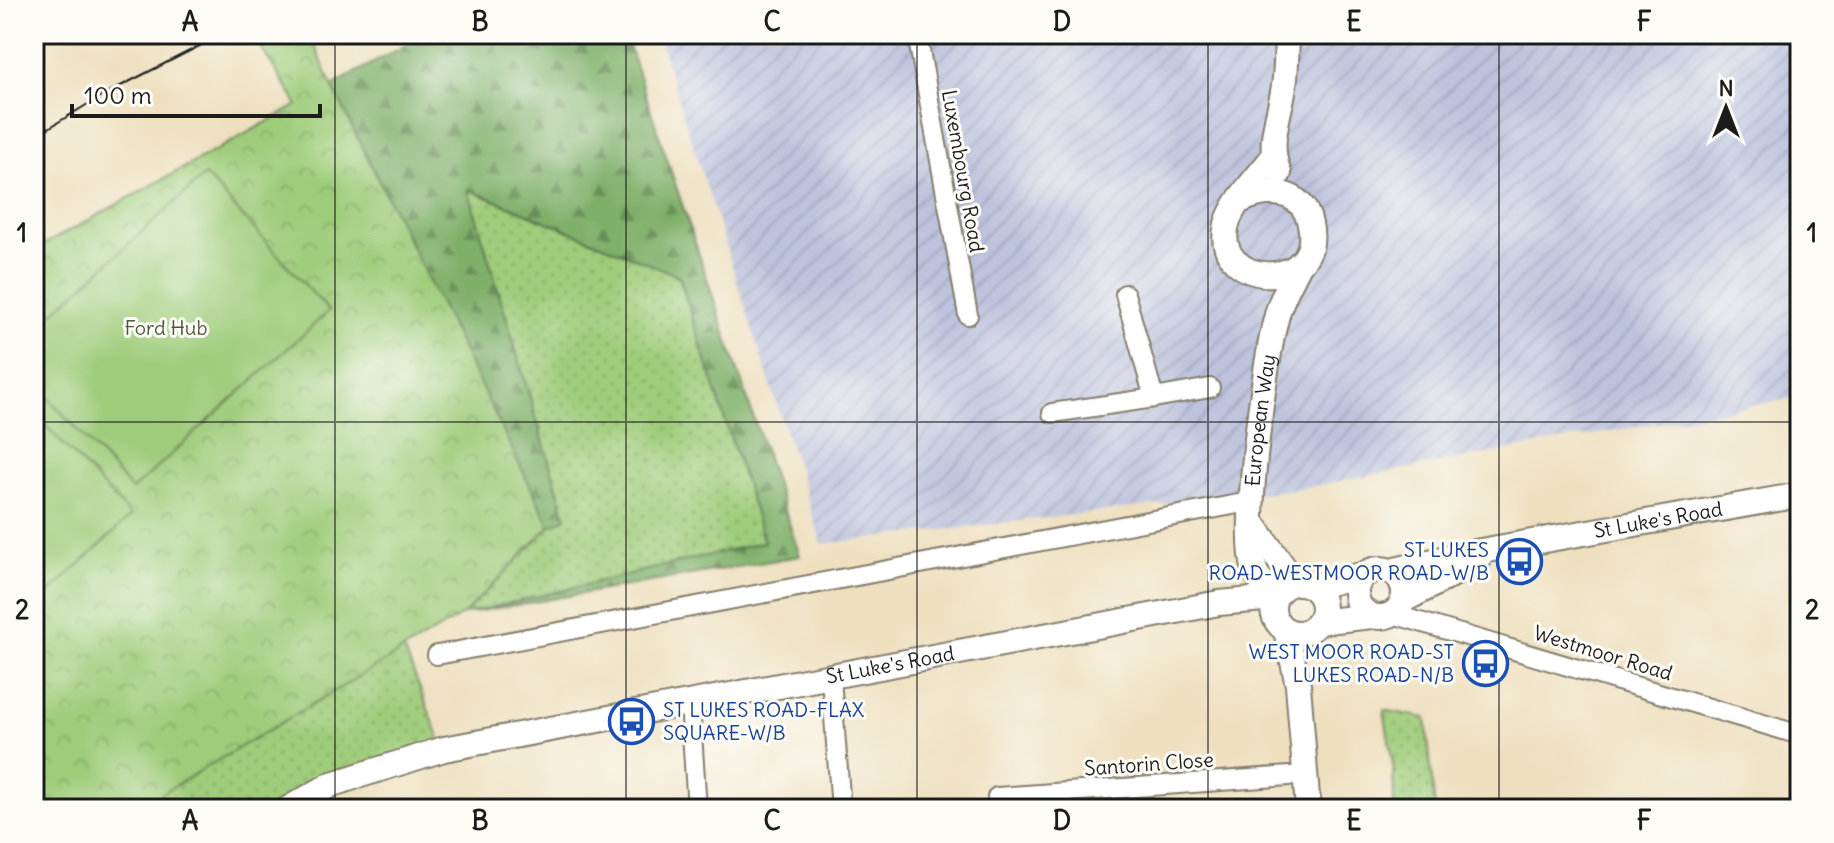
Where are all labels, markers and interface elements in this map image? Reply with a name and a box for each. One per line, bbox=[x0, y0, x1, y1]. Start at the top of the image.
text: A bbox=[182, 5, 199, 38]
text: B bbox=[471, 5, 489, 38]
text: C bbox=[763, 5, 781, 38]
text: D bbox=[1053, 5, 1071, 38]
text: E bbox=[1346, 5, 1362, 38]
text: F bbox=[1637, 5, 1652, 38]
scale bar bbox=[72, 68, 320, 118]
north arrow bbox=[1686, 68, 1766, 148]
text: N bbox=[1718, 74, 1734, 102]
text: 100 m bbox=[84, 80, 152, 110]
street label: Luxembourg Road bbox=[937, 88, 990, 254]
text: 1 bbox=[17, 216, 27, 249]
text: 1 bbox=[1807, 216, 1817, 249]
park label: Ford Hub bbox=[124, 315, 208, 340]
street label: European Way bbox=[1240, 352, 1281, 487]
street label: St Luke's Road bbox=[1592, 496, 1724, 543]
place label: ST LUKES ROAD-WESTMOOR ROAD-W/B bbox=[1209, 537, 1489, 585]
bus stop icon: ST LUKES ROAD-WESTMOOR ROAD-W/B bbox=[1496, 538, 1544, 586]
text: 2 bbox=[15, 593, 29, 626]
text: 2 bbox=[1805, 593, 1819, 626]
street label: Westmoor Road bbox=[1531, 620, 1676, 686]
place label: WEST MOOR ROAD-ST LUKES ROAD-N/B bbox=[1248, 639, 1454, 687]
bus stop icon: WEST MOOR ROAD-ST LUKES ROAD-N/B bbox=[1461, 639, 1509, 687]
street label: St Luke's Road bbox=[824, 640, 957, 689]
bus stop icon: ST LUKES ROAD-FLAX SQUARE-W/B bbox=[608, 697, 656, 745]
place label: ST LUKES ROAD-FLAX SQUARE-W/B bbox=[663, 697, 865, 745]
street label: Santorin Close bbox=[1083, 747, 1215, 780]
text: A bbox=[182, 804, 199, 837]
text: B bbox=[471, 804, 489, 837]
text: C bbox=[763, 804, 781, 837]
text: D bbox=[1053, 804, 1071, 837]
text: E bbox=[1346, 804, 1362, 837]
text: F bbox=[1637, 804, 1652, 837]

